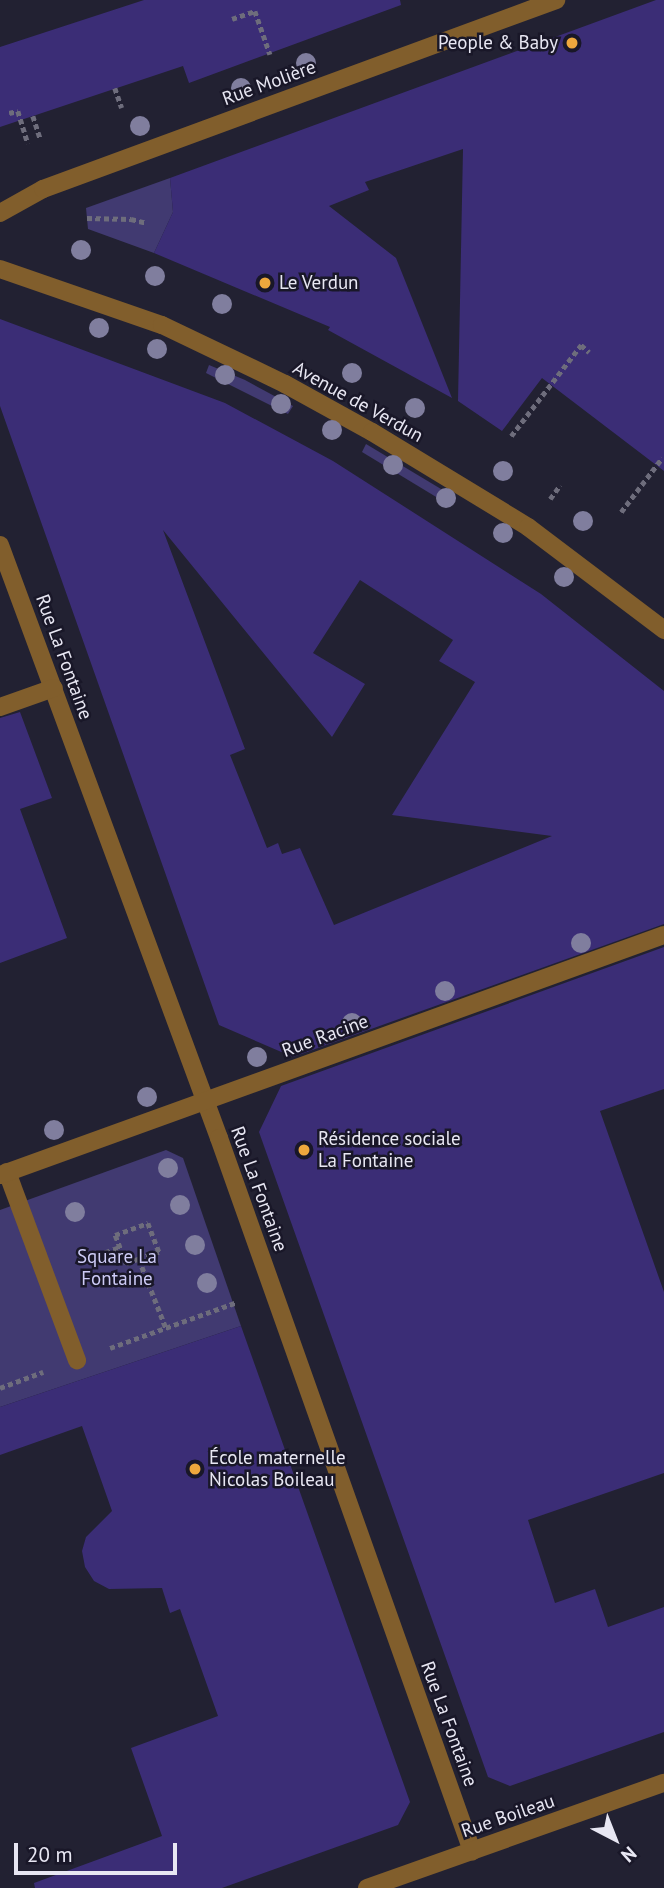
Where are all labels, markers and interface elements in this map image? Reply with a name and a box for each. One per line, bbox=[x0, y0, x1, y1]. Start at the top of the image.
place label: People & Baby bbox=[438, 32, 558, 54]
marker: People & Baby bbox=[564, 35, 580, 51]
street label: Rue Molière bbox=[219, 56, 319, 110]
place label: Le Verdun bbox=[279, 272, 359, 294]
marker: Le Verdun bbox=[257, 275, 273, 291]
street label: Avenue de Verdun bbox=[289, 357, 427, 447]
street label: Rue La Fontaine bbox=[31, 591, 97, 723]
street label: Rue Racine bbox=[279, 1010, 371, 1062]
street label: Rue La Fontaine bbox=[226, 1123, 292, 1255]
place label: Résidence sociale La Fontaine bbox=[318, 1128, 461, 1172]
marker: Résidence sociale La Fontaine bbox=[296, 1142, 312, 1158]
park label: Square La Fontaine bbox=[77, 1246, 157, 1290]
place label: École maternelle Nicolas Boileau bbox=[209, 1447, 346, 1491]
marker: École maternelle Nicolas Boileau bbox=[187, 1461, 203, 1477]
street label: Rue La Fontaine bbox=[416, 1658, 482, 1790]
street label: Rue Boileau bbox=[458, 1789, 558, 1843]
north arrow bbox=[580, 1804, 650, 1874]
scale bar bbox=[18, 1828, 180, 1872]
text: 20 m bbox=[27, 1841, 73, 1868]
text: N bbox=[616, 1842, 642, 1868]

